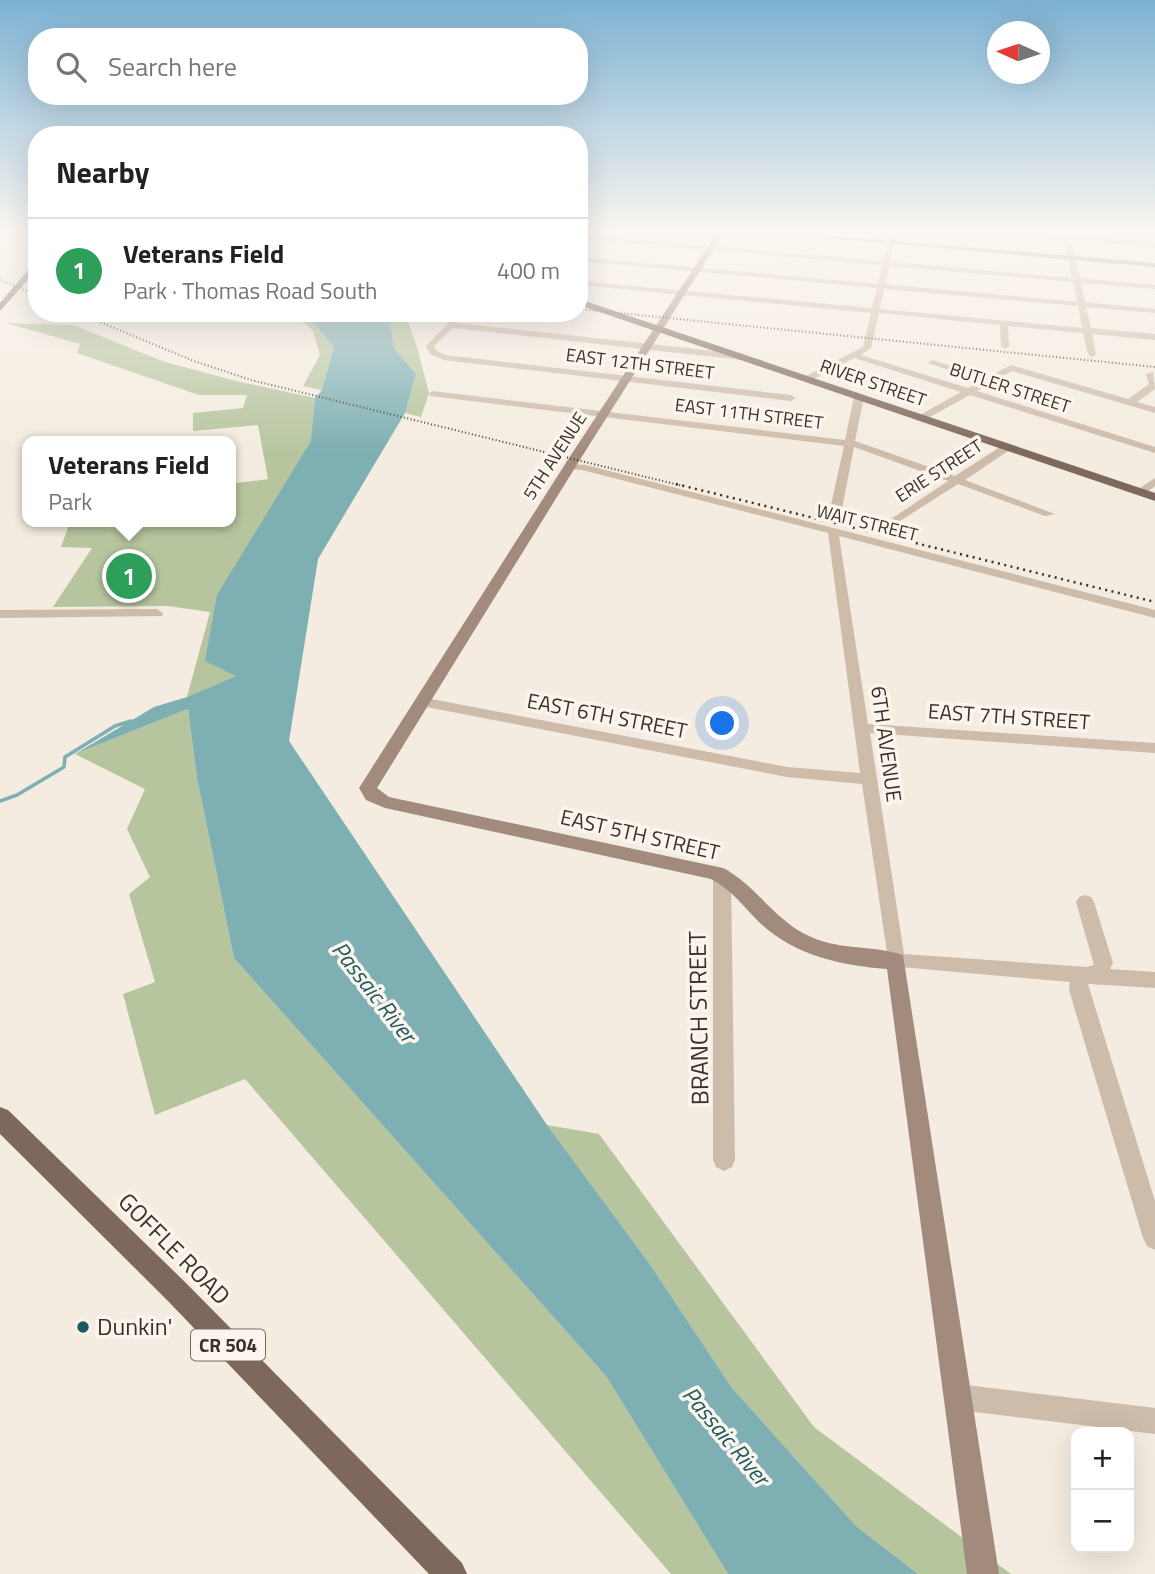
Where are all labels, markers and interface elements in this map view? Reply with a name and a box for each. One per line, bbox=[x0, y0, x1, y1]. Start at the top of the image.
north arrow bbox=[987, 21, 1050, 84]
search box bbox=[28, 28, 588, 105]
text: Search here bbox=[108, 47, 237, 86]
icon: search bbox=[52, 48, 90, 86]
text: Nearby bbox=[56, 149, 149, 195]
text: Veterans Field bbox=[123, 234, 284, 273]
text: 1 bbox=[73, 253, 85, 288]
text: 400 m bbox=[497, 253, 560, 288]
text: Park · Thomas Road South bbox=[123, 273, 377, 308]
street label: EAST 12TH STREET bbox=[564, 341, 716, 386]
street label: RIVER STREET bbox=[816, 352, 930, 413]
street label: BUTLER STREET bbox=[946, 355, 1074, 420]
street label: EAST 11TH STREET bbox=[673, 391, 825, 436]
street label: 5TH AVENUE bbox=[516, 406, 593, 505]
street label: ERIE STREET bbox=[890, 432, 988, 509]
popup bbox=[22, 436, 236, 527]
text: Veterans Field bbox=[48, 445, 210, 484]
text: Park bbox=[48, 484, 92, 519]
street label: WAIT STREET bbox=[813, 497, 921, 548]
pin: 1 bbox=[106, 550, 152, 602]
street label: EAST 6TH STREET bbox=[524, 684, 690, 746]
street label: 6TH AVENUE bbox=[863, 684, 911, 804]
street label: EAST 7TH STREET bbox=[927, 694, 1091, 738]
your location bbox=[705, 706, 739, 740]
street label: EAST 5TH STREET bbox=[558, 800, 723, 868]
street label: BRANCH STREET bbox=[678, 930, 718, 1105]
water label: Passaic River bbox=[324, 934, 427, 1052]
street label: GOFFLE ROAD bbox=[110, 1184, 239, 1313]
place label: Dunkin' bbox=[97, 1308, 172, 1344]
marker: Dunkin' bbox=[75, 1319, 91, 1335]
road number: CR 504 bbox=[191, 1330, 265, 1360]
water label: Passaic River bbox=[674, 1378, 780, 1495]
map controls bbox=[1071, 1427, 1134, 1553]
button: + bbox=[1071, 1427, 1134, 1490]
button: − bbox=[1071, 1490, 1134, 1553]

